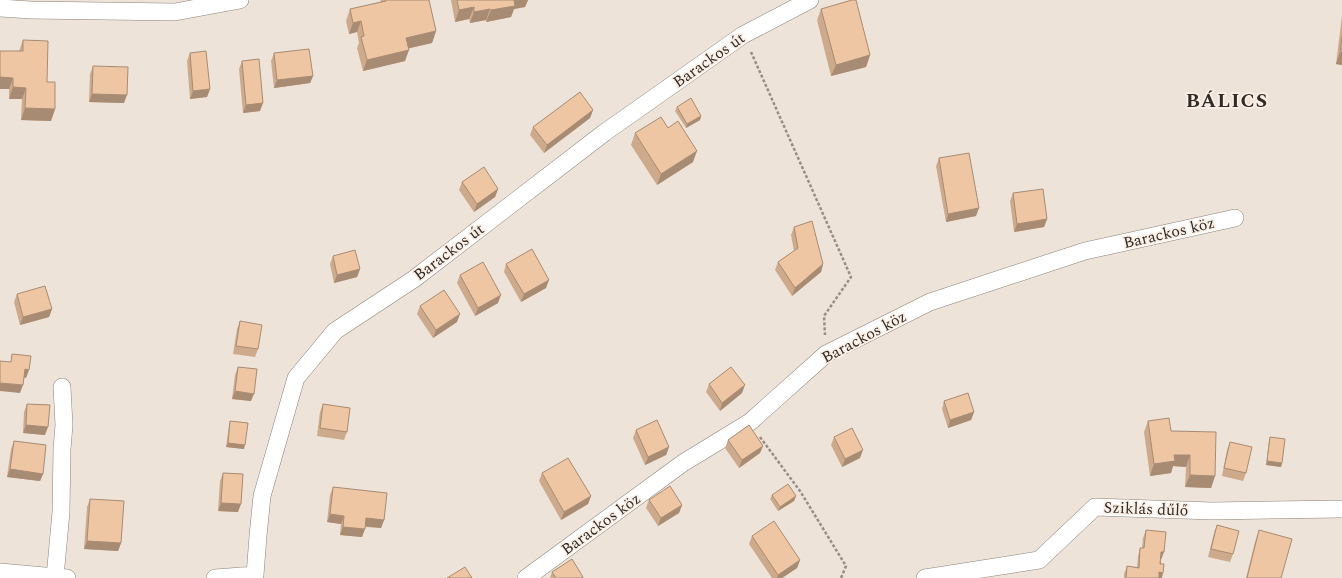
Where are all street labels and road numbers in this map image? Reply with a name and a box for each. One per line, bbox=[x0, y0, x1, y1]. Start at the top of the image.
street label: Barackos út bbox=[668, 26, 750, 94]
street label: Barackos köz bbox=[1121, 211, 1217, 255]
street label: Barackos út bbox=[409, 217, 490, 287]
street label: Barackos köz bbox=[817, 305, 911, 369]
street label: Barackos köz bbox=[556, 487, 646, 561]
street label: Sziklás dűlő bbox=[1103, 496, 1189, 522]

